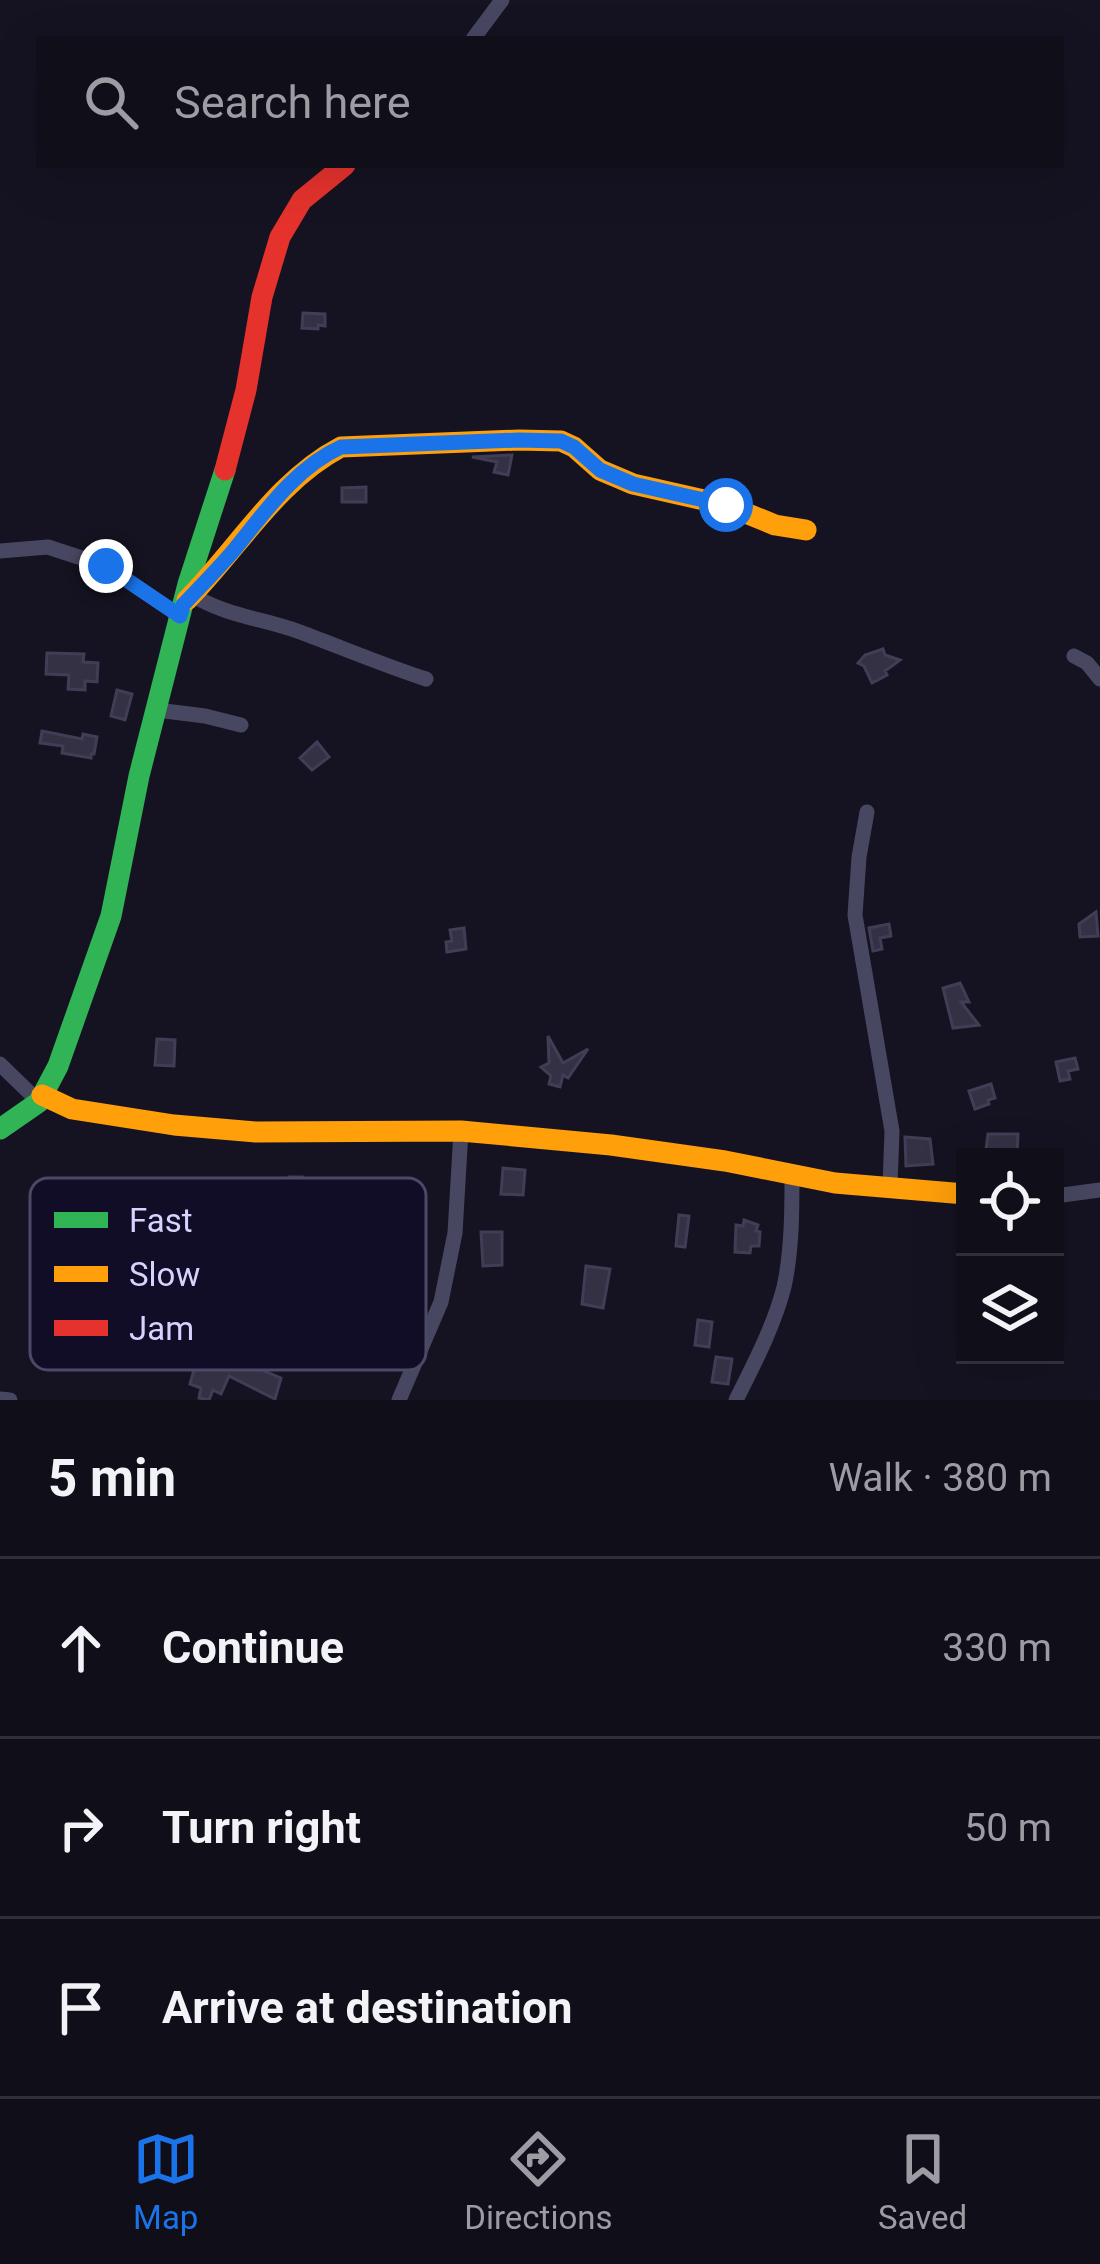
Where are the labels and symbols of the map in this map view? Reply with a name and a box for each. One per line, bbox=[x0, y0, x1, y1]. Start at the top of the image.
route start bbox=[699, 478, 753, 532]
route end bbox=[79, 539, 133, 593]
legend bbox=[30, 1178, 426, 1370]
text: Fast bbox=[129, 1201, 192, 1240]
text: Slow bbox=[129, 1255, 200, 1294]
text: Jam bbox=[129, 1309, 194, 1348]

